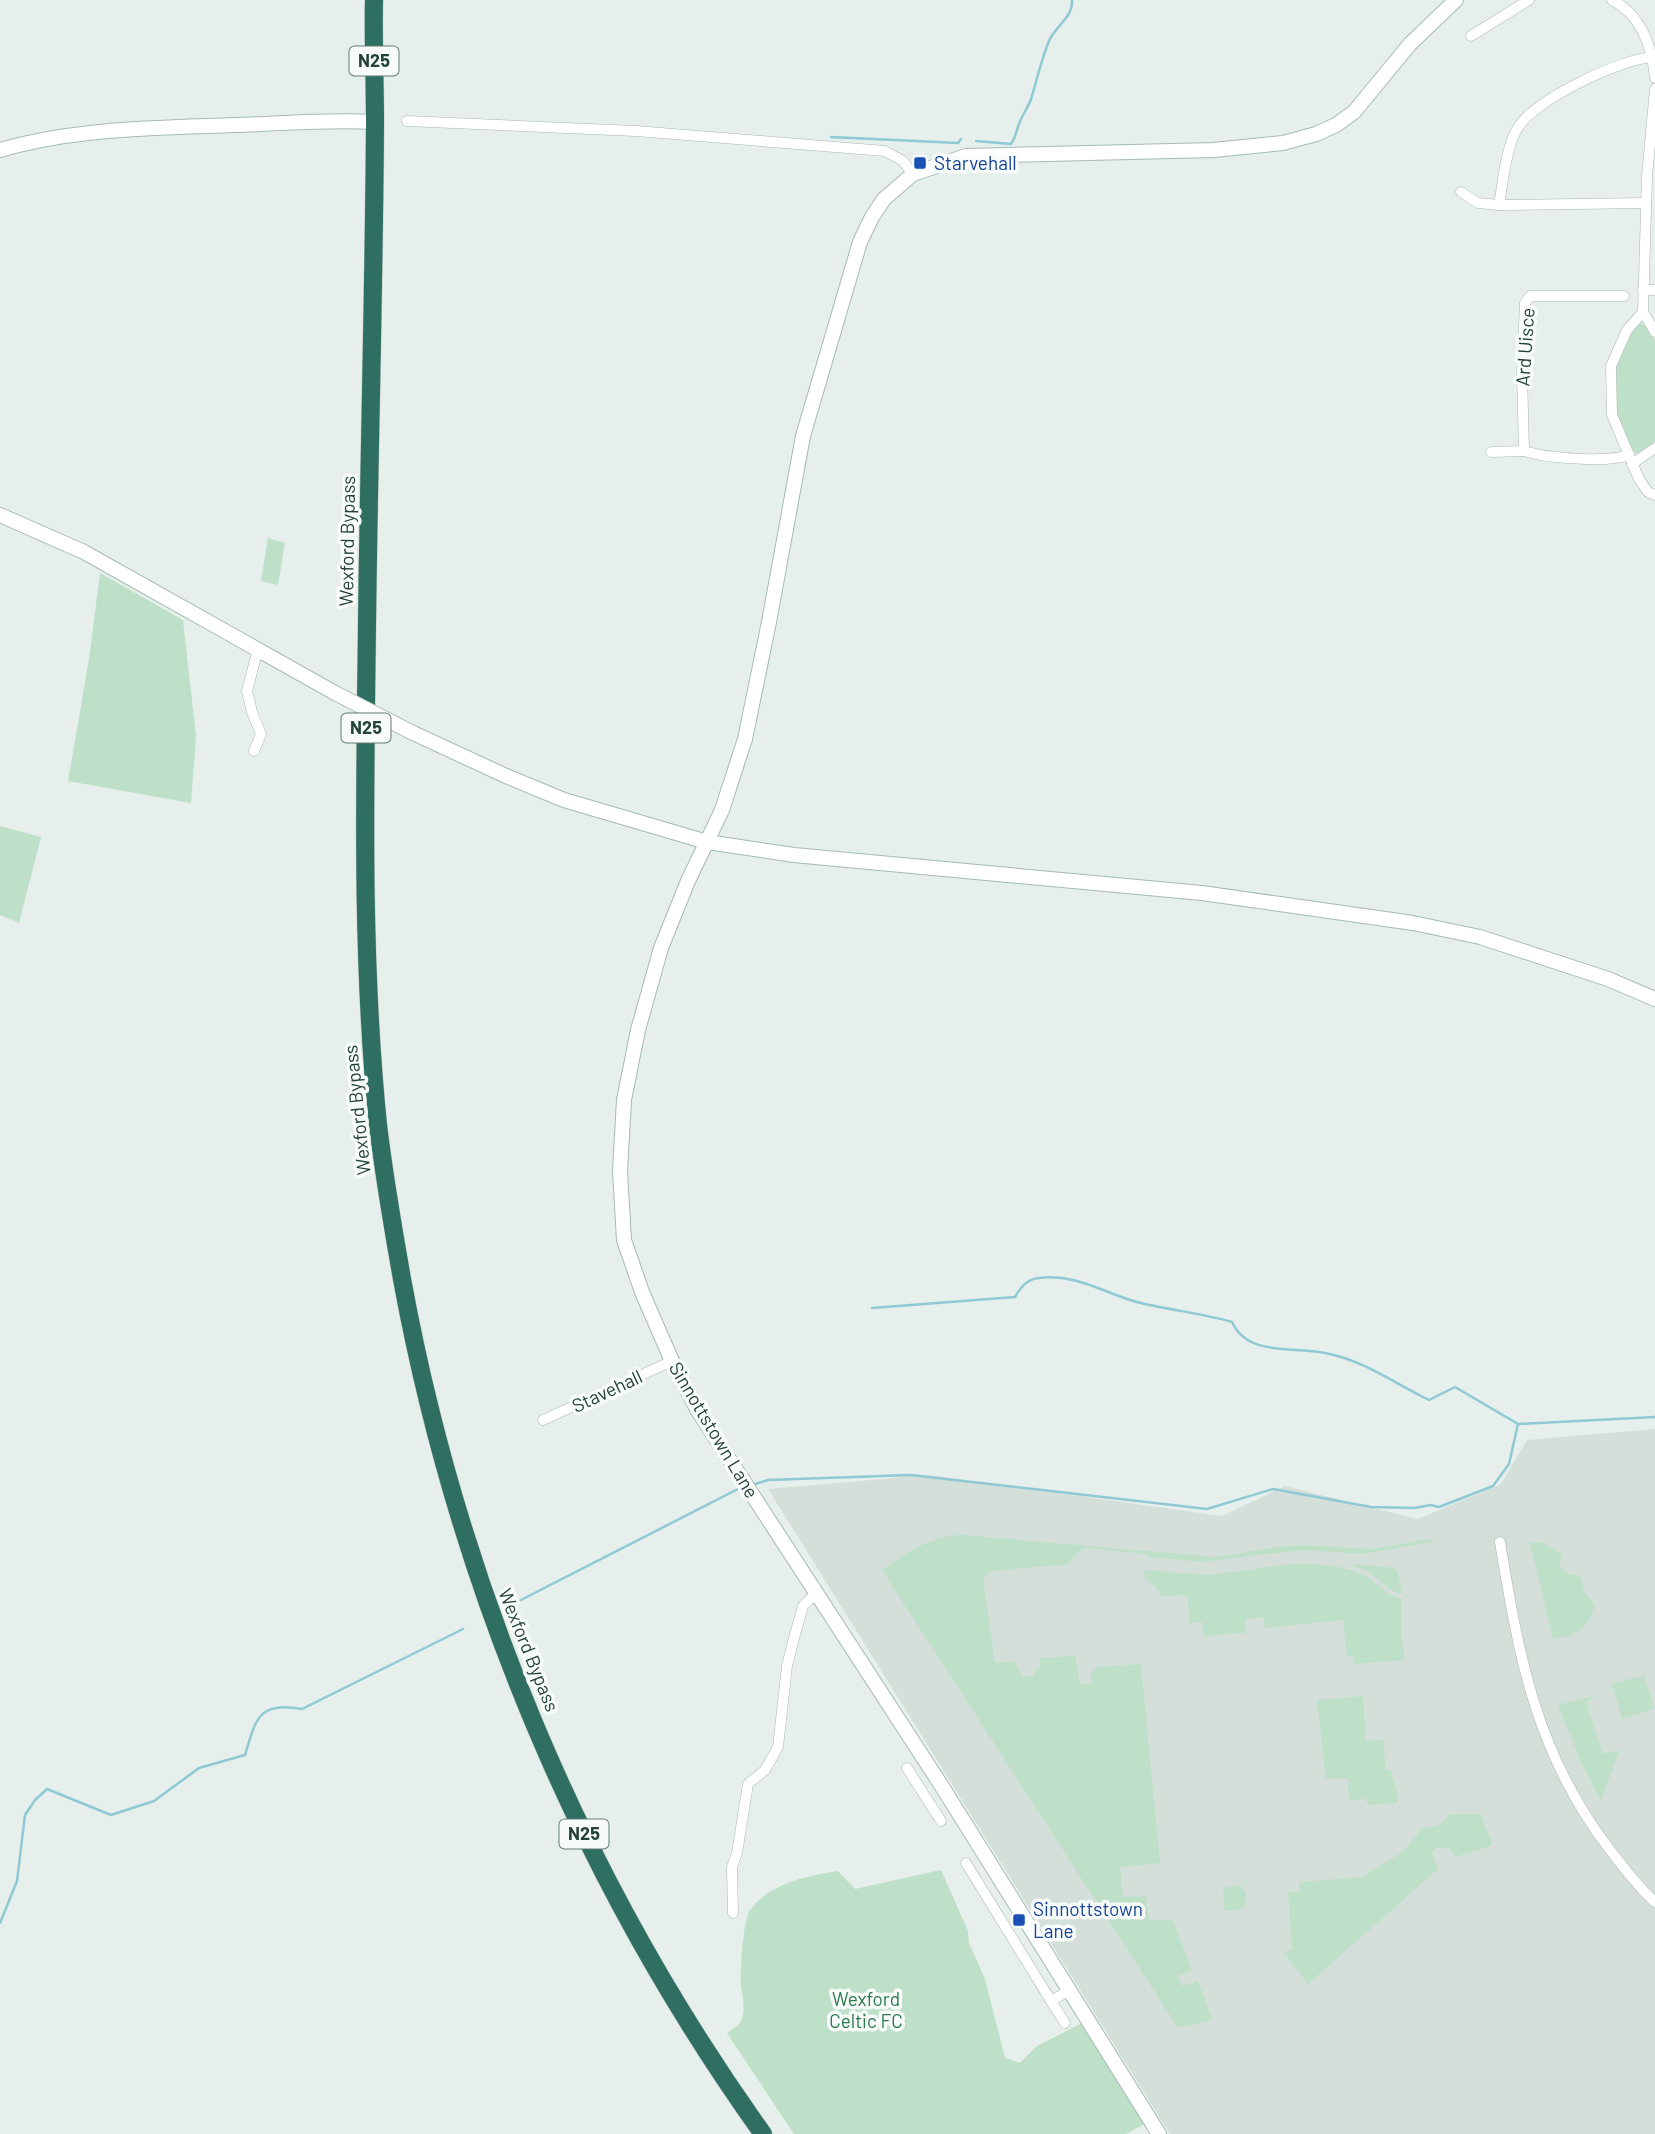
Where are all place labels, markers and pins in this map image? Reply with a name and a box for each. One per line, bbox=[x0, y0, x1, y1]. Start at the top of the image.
place label: Starvehall bbox=[934, 151, 1017, 174]
marker: Starvehall bbox=[912, 155, 928, 171]
place label: Sinnottstown Lane bbox=[1033, 1897, 1143, 1942]
marker: Sinnottstown Lane bbox=[1011, 1912, 1027, 1928]

